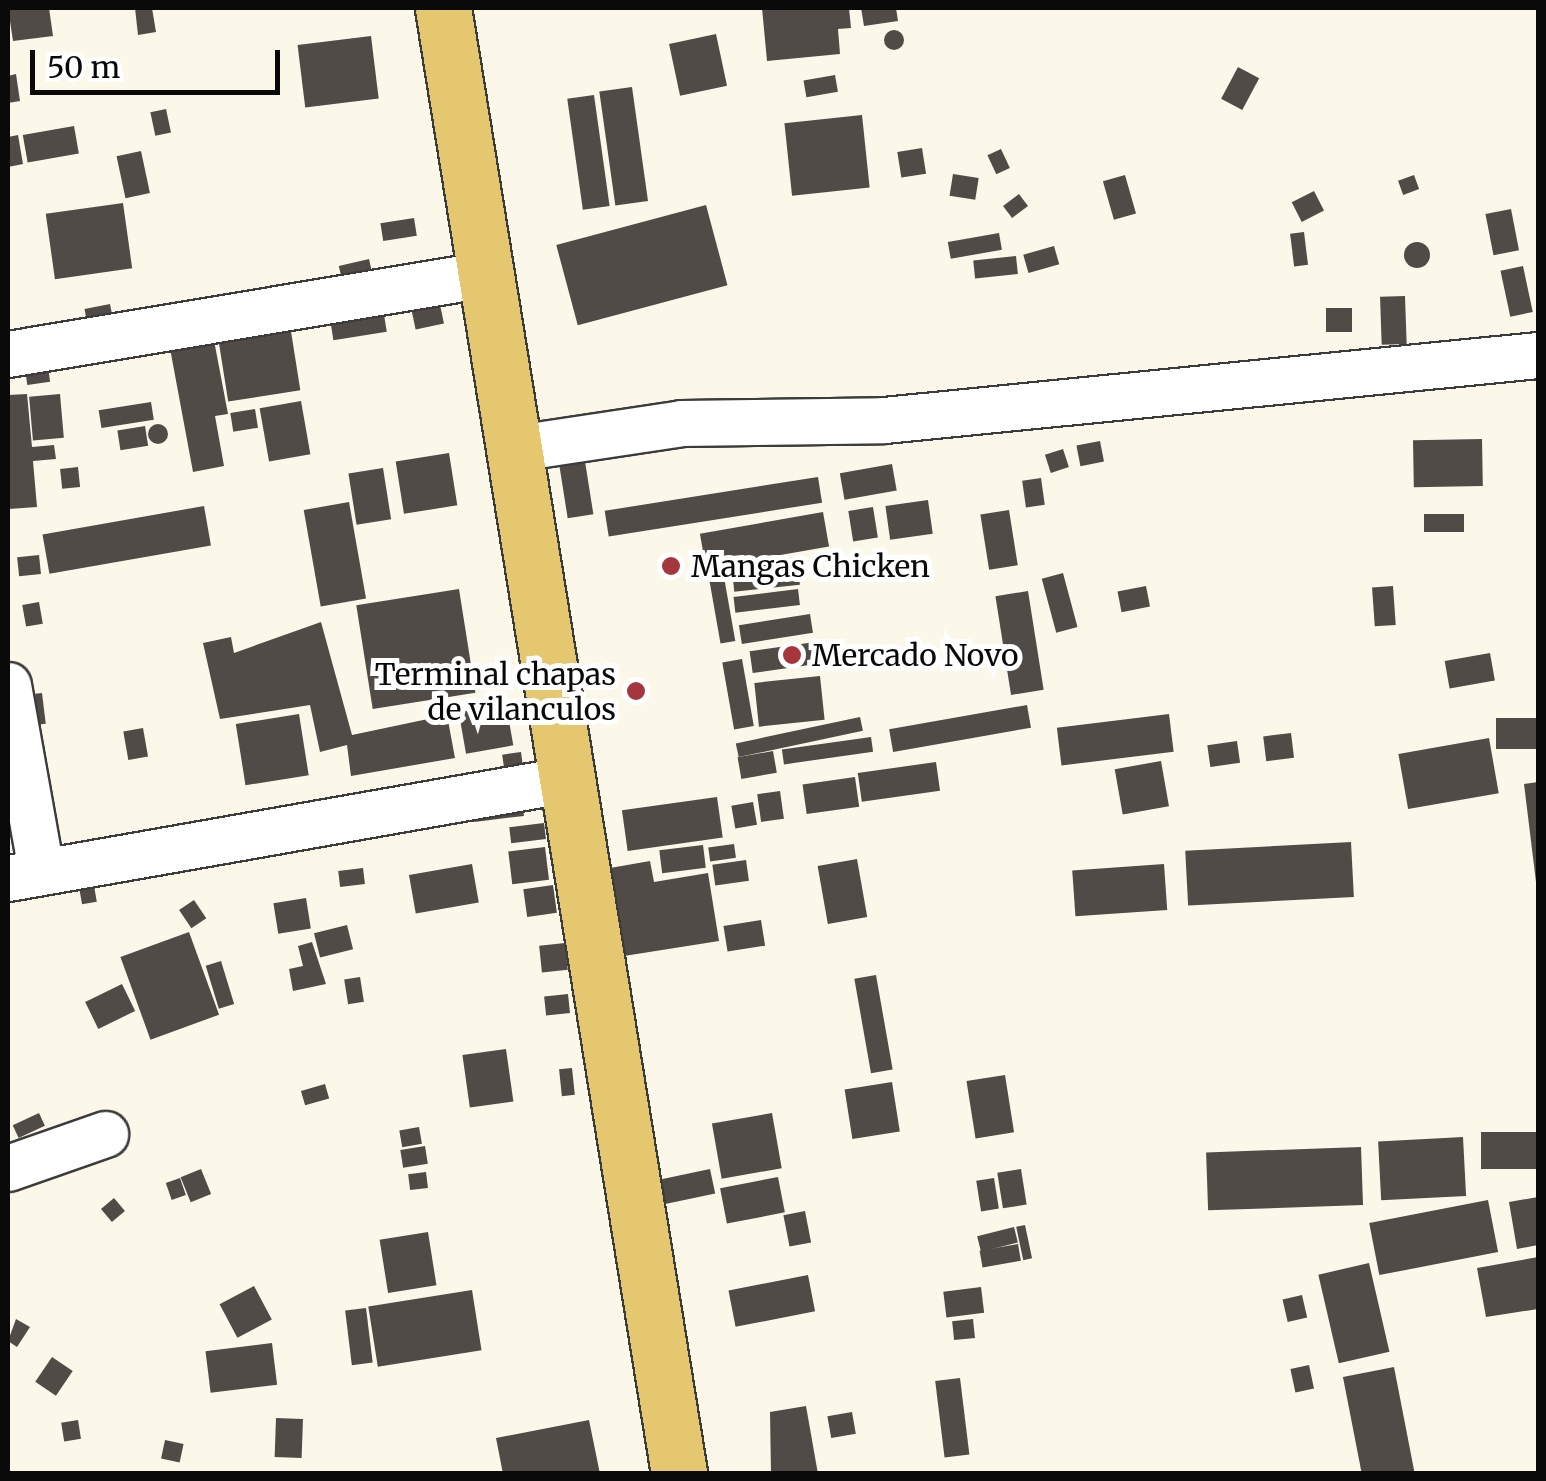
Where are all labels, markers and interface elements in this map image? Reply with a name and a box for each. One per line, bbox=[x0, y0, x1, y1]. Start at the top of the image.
scale bar bbox=[35, 30, 285, 92]
text: 50 m bbox=[47, 48, 120, 86]
place label: Mangas Chicken bbox=[691, 548, 930, 584]
marker: Mangas Chicken bbox=[660, 555, 682, 577]
place label: Mercado Novo bbox=[812, 637, 1018, 673]
marker: Mercado Novo bbox=[781, 644, 803, 666]
place label: Terminal chapas de vilanculos bbox=[375, 656, 616, 726]
marker: Terminal chapas de vilanculos bbox=[625, 680, 647, 702]

